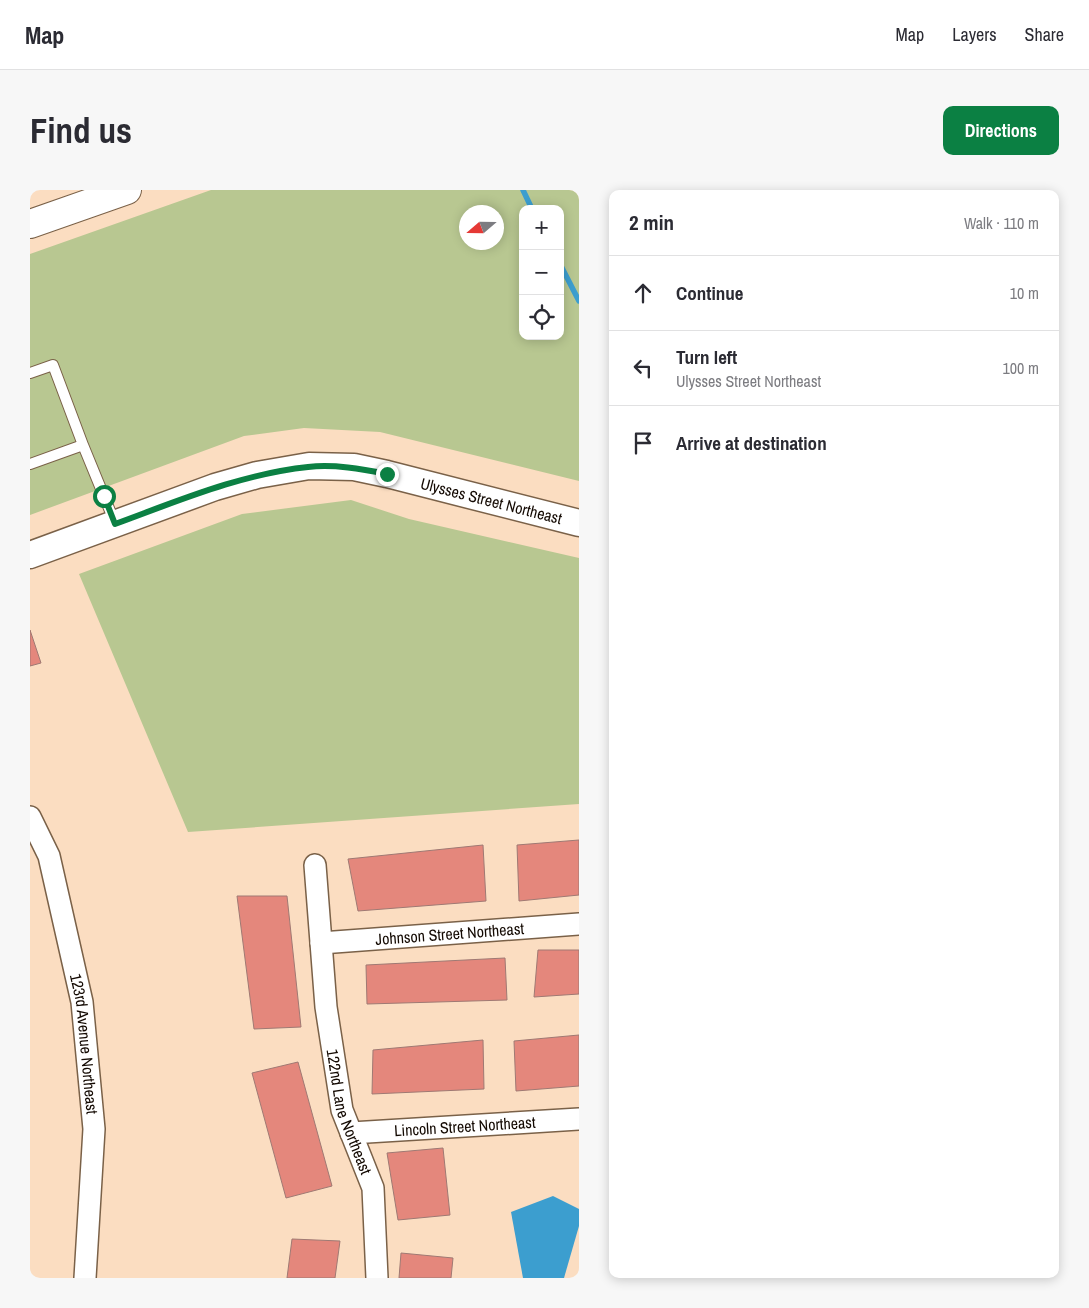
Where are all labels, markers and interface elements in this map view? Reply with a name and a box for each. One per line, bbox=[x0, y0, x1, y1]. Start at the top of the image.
text: Map bbox=[25, 19, 64, 51]
text: Map bbox=[896, 22, 924, 47]
text: Layers bbox=[952, 22, 997, 47]
text: Share bbox=[1025, 22, 1064, 47]
button: Directions bbox=[943, 106, 1059, 155]
text: Find us bbox=[30, 107, 132, 154]
north arrow bbox=[459, 205, 504, 250]
map controls bbox=[519, 205, 564, 340]
button: + bbox=[519, 205, 564, 250]
text: 2 min bbox=[629, 208, 674, 237]
text: Walk · 110 m bbox=[964, 212, 1039, 234]
button: − bbox=[519, 250, 564, 295]
icon: ahead bbox=[629, 279, 657, 307]
text: Continue bbox=[676, 280, 744, 306]
text: 10 m bbox=[1010, 282, 1039, 304]
button: locate bbox=[519, 295, 564, 340]
text: Turn left bbox=[676, 344, 737, 370]
icon: left bbox=[629, 354, 657, 382]
text: 100 m bbox=[1003, 357, 1039, 379]
text: Ulysses Street Northeast bbox=[676, 370, 821, 392]
icon: arrive bbox=[629, 429, 657, 457]
text: Arrive at destination bbox=[676, 430, 827, 456]
route end bbox=[376, 463, 399, 486]
street label: Ulysses Street Northeast bbox=[418, 472, 565, 529]
route start bbox=[93, 485, 116, 508]
street label: Johnson Street Northeast bbox=[375, 917, 525, 950]
street label: 123rd Avenue Northeast bbox=[65, 972, 104, 1115]
street label: 122nd Lane Northeast bbox=[322, 1047, 378, 1178]
street label: Lincoln Street Northeast bbox=[393, 1111, 536, 1141]

